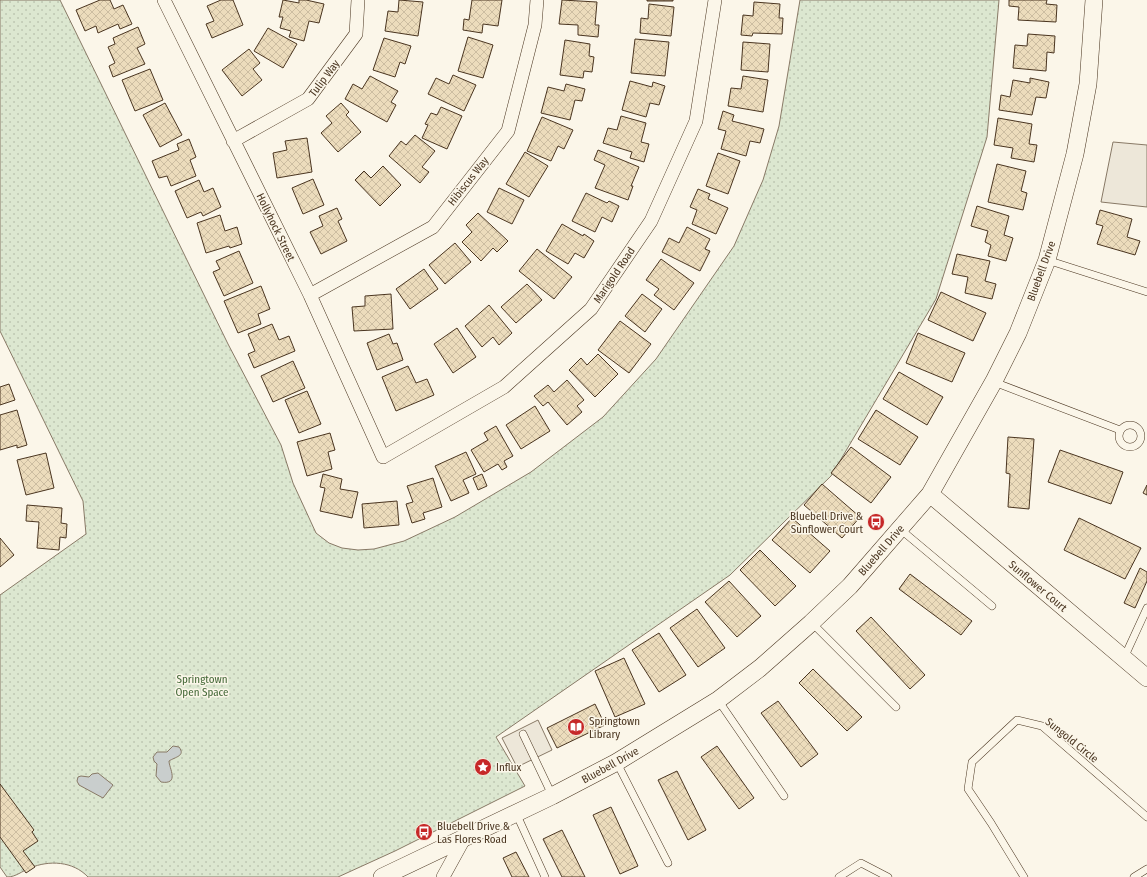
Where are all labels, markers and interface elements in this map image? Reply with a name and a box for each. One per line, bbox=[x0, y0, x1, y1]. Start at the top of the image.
street label: Tulip Way bbox=[306, 57, 342, 99]
street label: Hibiscus Way bbox=[445, 154, 492, 208]
street label: Hollyhock Street bbox=[253, 191, 298, 264]
street label: Bluebell Drive bbox=[1025, 239, 1058, 303]
street label: Marigold Road bbox=[591, 245, 638, 306]
place label: Bluebell Drive & Sunflower Court bbox=[790, 510, 863, 536]
bus stop icon: Bluebell Drive & Sunflower Court bbox=[866, 512, 886, 532]
street label: Bluebell Drive bbox=[856, 522, 907, 578]
street label: Sunflower Court bbox=[1006, 558, 1070, 615]
park label: Springtown Open Space bbox=[175, 673, 229, 699]
place label: Springtown Library bbox=[589, 715, 640, 741]
street label: Sungold Circle bbox=[1043, 715, 1101, 766]
library icon: Springtown Library bbox=[566, 717, 586, 737]
street label: Bluebell Drive bbox=[580, 744, 641, 786]
place icon: Influx bbox=[473, 757, 493, 777]
place label: Influx bbox=[496, 761, 521, 774]
place label: Bluebell Drive & Las Flores Road bbox=[437, 820, 510, 846]
bus stop icon: Bluebell Drive & Las Flores Road bbox=[414, 822, 434, 842]

